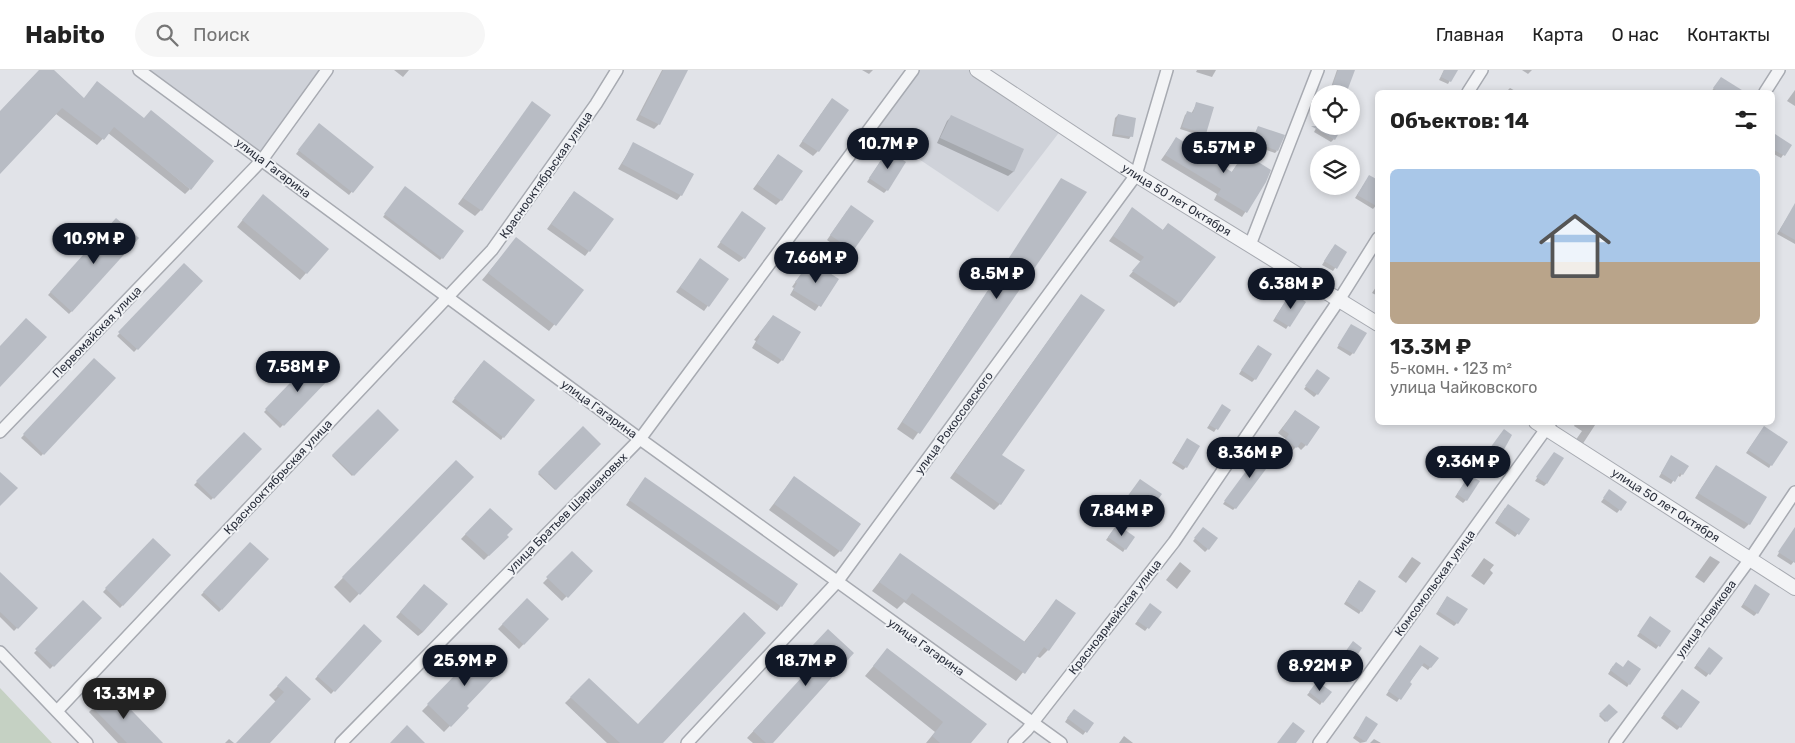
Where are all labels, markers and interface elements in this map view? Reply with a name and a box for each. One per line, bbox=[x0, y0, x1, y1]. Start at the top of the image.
search box bbox=[135, 12, 485, 57]
text: Habito bbox=[25, 21, 105, 49]
icon: search bbox=[153, 21, 181, 49]
text: Поиск bbox=[193, 23, 250, 46]
text: Главная bbox=[1436, 24, 1504, 46]
text: Карта bbox=[1532, 24, 1584, 46]
text: О нас bbox=[1612, 24, 1659, 46]
text: Контакты bbox=[1687, 24, 1770, 46]
map controls bbox=[1310, 85, 1360, 195]
button: locate bbox=[1310, 85, 1360, 135]
icon: filters bbox=[1732, 106, 1760, 134]
text: Объектов: 14 bbox=[1390, 108, 1529, 133]
street label: Краснооктябрьская улица bbox=[497, 109, 595, 241]
pin: 10.7M ₽ bbox=[842, 128, 934, 170]
pin: 5.57M ₽ bbox=[1178, 132, 1270, 174]
text: 10.7M ₽ bbox=[858, 134, 918, 153]
street label: улица Гагарина bbox=[233, 135, 313, 201]
text: 5.57M ₽ bbox=[1193, 138, 1255, 157]
button: layers bbox=[1310, 145, 1360, 195]
street label: улица 50 лет Октября bbox=[1119, 161, 1234, 239]
icon: home bbox=[1530, 201, 1620, 291]
pin: 10.9M ₽ bbox=[48, 222, 140, 265]
text: 10.9M ₽ bbox=[63, 229, 125, 248]
pin: 7.66M ₽ bbox=[770, 242, 862, 284]
text: 7.66M ₽ bbox=[785, 248, 847, 267]
pin: 8.5M ₽ bbox=[956, 258, 1038, 300]
text: 8.5M ₽ bbox=[970, 264, 1024, 283]
pin: 6.38M ₽ bbox=[1245, 268, 1337, 310]
text: 6.38M ₽ bbox=[1259, 274, 1323, 293]
street label: Первомайская улица bbox=[50, 283, 144, 381]
text: 13.3M ₽ bbox=[1390, 334, 1471, 359]
pin: 7.58M ₽ bbox=[252, 350, 344, 393]
text: 7.58M ₽ bbox=[267, 357, 329, 376]
text: 5-комн. · 123 m² bbox=[1390, 359, 1512, 378]
street label: улица Рокоссовского bbox=[912, 369, 996, 477]
street label: улица Гагарина bbox=[558, 377, 640, 441]
text: улица Чайковского bbox=[1390, 378, 1537, 397]
street label: Краснооктябрьская улица bbox=[221, 417, 335, 537]
pin: 8.36M ₽ bbox=[1204, 436, 1296, 479]
text: 8.36M ₽ bbox=[1218, 443, 1282, 462]
pin: 9.36M ₽ bbox=[1422, 446, 1514, 488]
street label: улица Братьев Шаршановых bbox=[504, 449, 631, 576]
text: 9.36M ₽ bbox=[1436, 452, 1500, 471]
street label: улица 50 лет Октября bbox=[1609, 465, 1722, 545]
pin: 7.84M ₽ bbox=[1076, 494, 1168, 537]
text: 7.84M ₽ bbox=[1091, 501, 1153, 520]
street label: Комсомольская улица bbox=[1392, 527, 1478, 639]
street label: Красноармейская улица bbox=[1066, 557, 1164, 677]
street label: улица Новикова bbox=[1673, 577, 1739, 661]
street label: улица Гагарина bbox=[885, 615, 967, 679]
pin: 25.9M ₽ bbox=[419, 644, 511, 687]
pin: 18.7M ₽ bbox=[760, 644, 852, 687]
pin: 8.92M ₽ bbox=[1274, 650, 1366, 692]
text: 25.9M ₽ bbox=[433, 651, 497, 670]
text: 18.7M ₽ bbox=[776, 651, 836, 670]
text: 8.92M ₽ bbox=[1288, 656, 1352, 675]
pin: 13.3M ₽ bbox=[78, 678, 170, 720]
text: 13.3M ₽ bbox=[93, 684, 155, 703]

